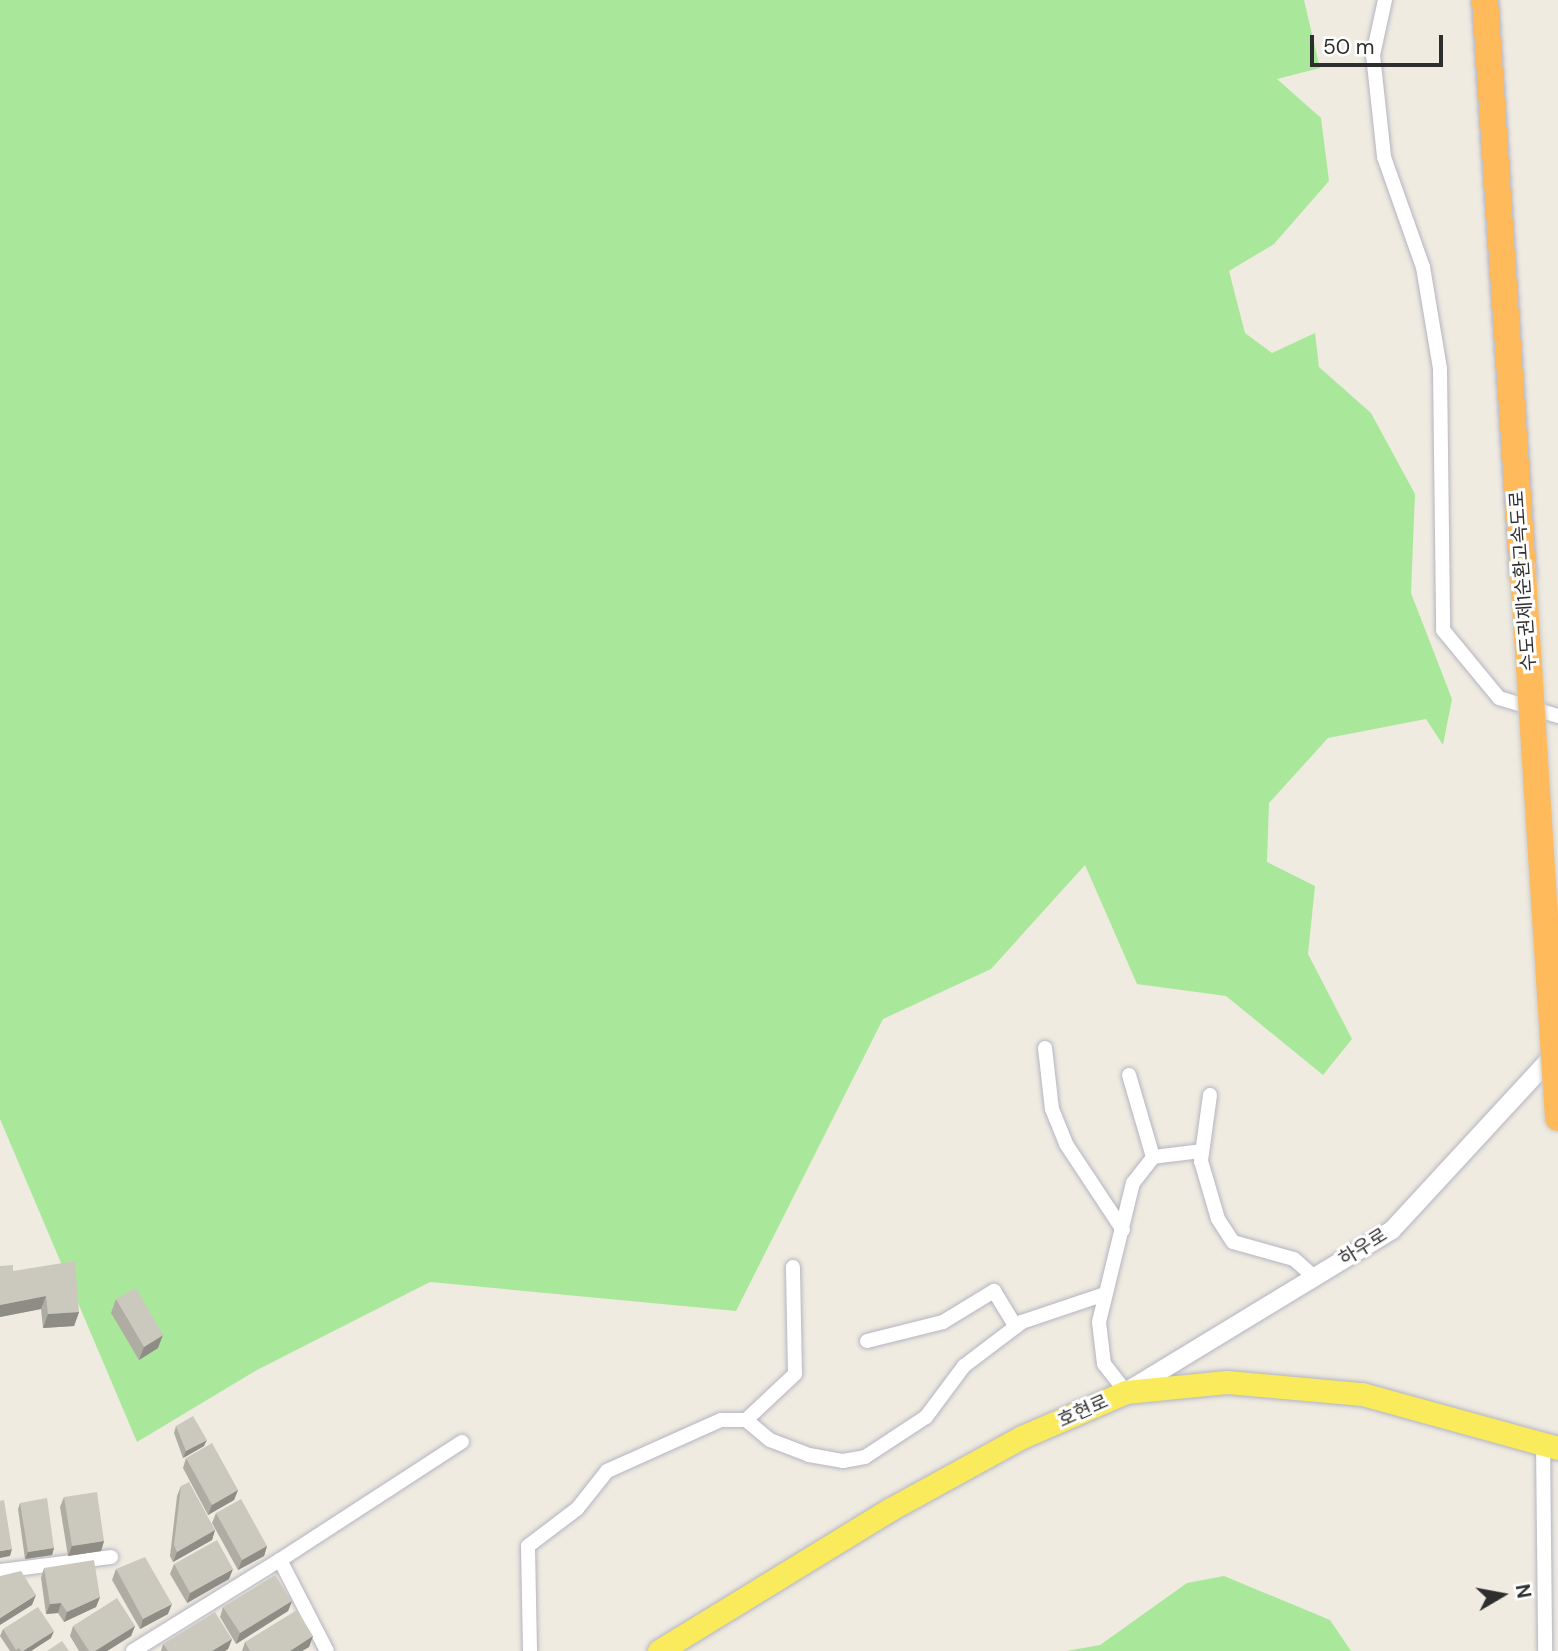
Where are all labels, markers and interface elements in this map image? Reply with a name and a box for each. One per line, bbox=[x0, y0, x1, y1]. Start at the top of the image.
scale bar bbox=[1313, 21, 1446, 65]
text: 50 m bbox=[1323, 33, 1374, 61]
street label: 수도권제1순환고속도로 bbox=[1505, 490, 1541, 672]
street label: 하우로 bbox=[1335, 1223, 1391, 1271]
street label: 호현로 bbox=[1054, 1390, 1112, 1432]
north arrow bbox=[1467, 1560, 1537, 1630]
text: N bbox=[1510, 1582, 1537, 1600]

